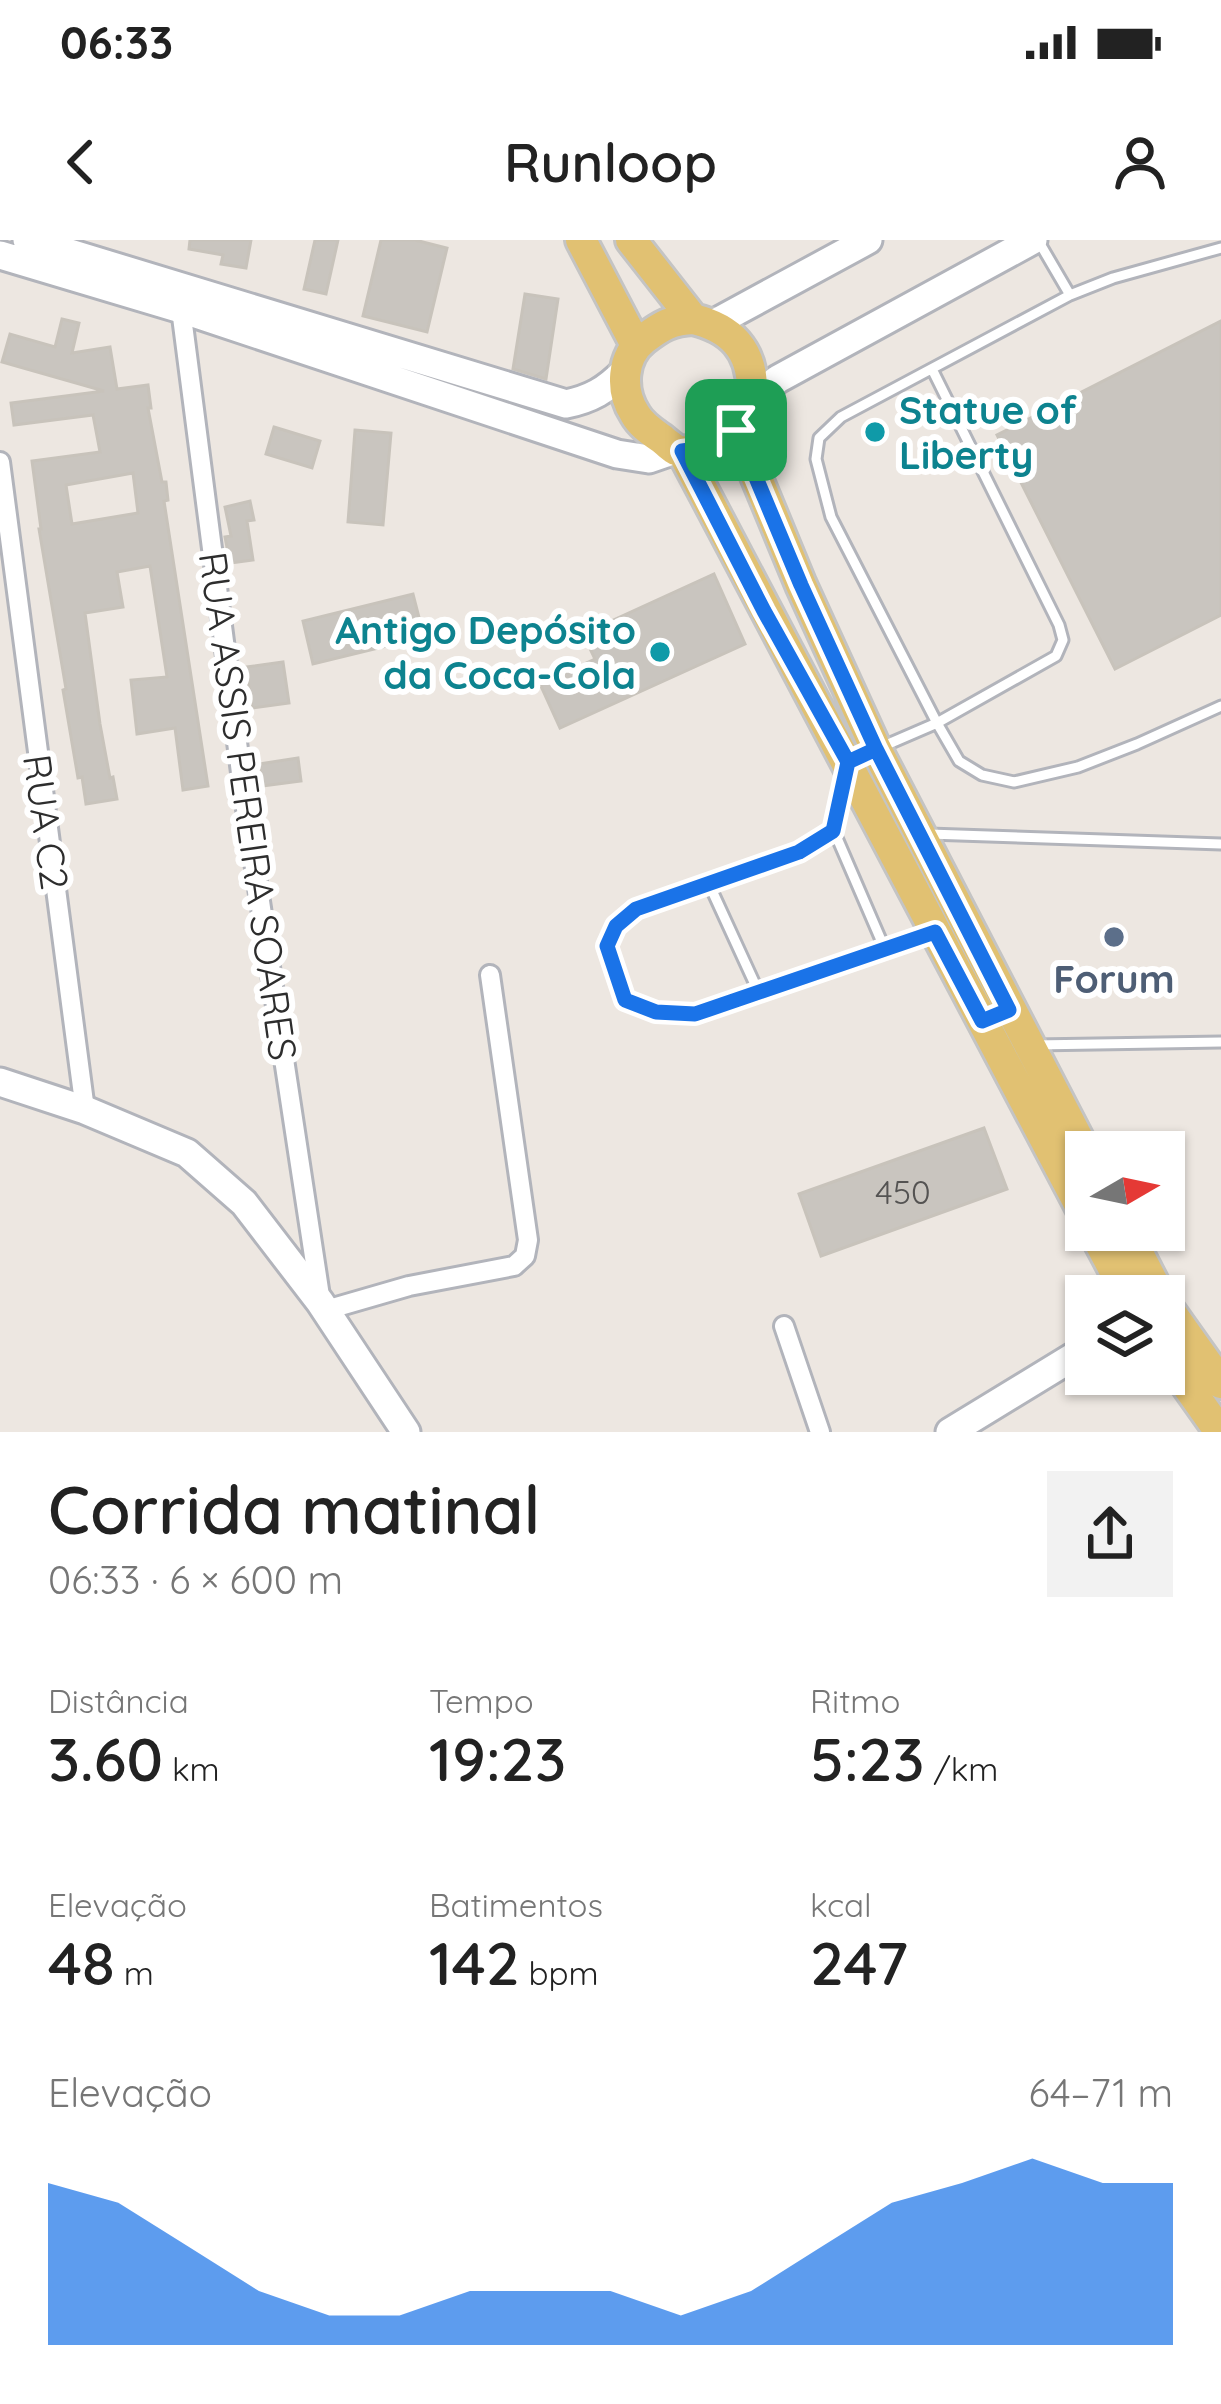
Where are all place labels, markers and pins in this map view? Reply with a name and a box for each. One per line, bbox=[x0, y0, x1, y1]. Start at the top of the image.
pin bbox=[685, 379, 787, 481]
place label: Statue of Liberty bbox=[899, 385, 1077, 479]
marker: Statue of Liberty bbox=[862, 419, 888, 445]
place label: Antigo Depósito da Coca-Cola bbox=[335, 605, 636, 699]
marker: Antigo Depósito da Coca-Cola bbox=[647, 639, 673, 665]
marker: Forum bbox=[1101, 924, 1127, 950]
place label: Forum bbox=[1053, 954, 1175, 1003]

